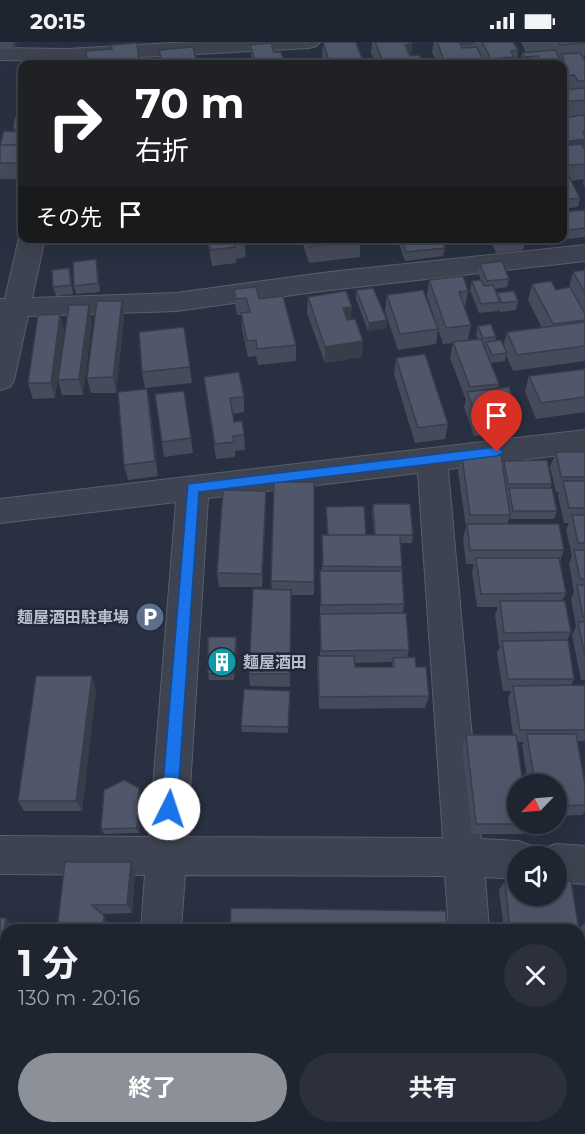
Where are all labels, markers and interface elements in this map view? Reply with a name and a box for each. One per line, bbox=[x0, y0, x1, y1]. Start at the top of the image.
text: 20:15 bbox=[30, 8, 85, 35]
text: 70 m bbox=[135, 77, 245, 129]
icon: right bbox=[36, 84, 114, 162]
text: 右折 bbox=[135, 134, 189, 167]
icon: arrive bbox=[114, 198, 147, 231]
text: その先 bbox=[36, 204, 102, 231]
pin bbox=[471, 390, 522, 452]
icon: arrive bbox=[480, 399, 513, 432]
parking icon: 麺屋酒田駐車場 bbox=[134, 601, 166, 633]
place label: 麺屋酒田駐車場 bbox=[17, 608, 129, 627]
building icon: 麺屋酒田 bbox=[206, 646, 238, 678]
place label: 麺屋酒田 bbox=[243, 653, 307, 672]
north arrow bbox=[507, 774, 567, 834]
map controls bbox=[507, 774, 567, 906]
position arrow bbox=[137, 777, 201, 841]
button: sound bbox=[507, 846, 567, 906]
text: 1 分 bbox=[18, 941, 78, 985]
button: close bbox=[504, 944, 567, 1007]
text: 130 m · 20:16 bbox=[18, 986, 140, 1010]
button: 終了 bbox=[18, 1053, 287, 1122]
button: 共有 bbox=[299, 1053, 567, 1122]

